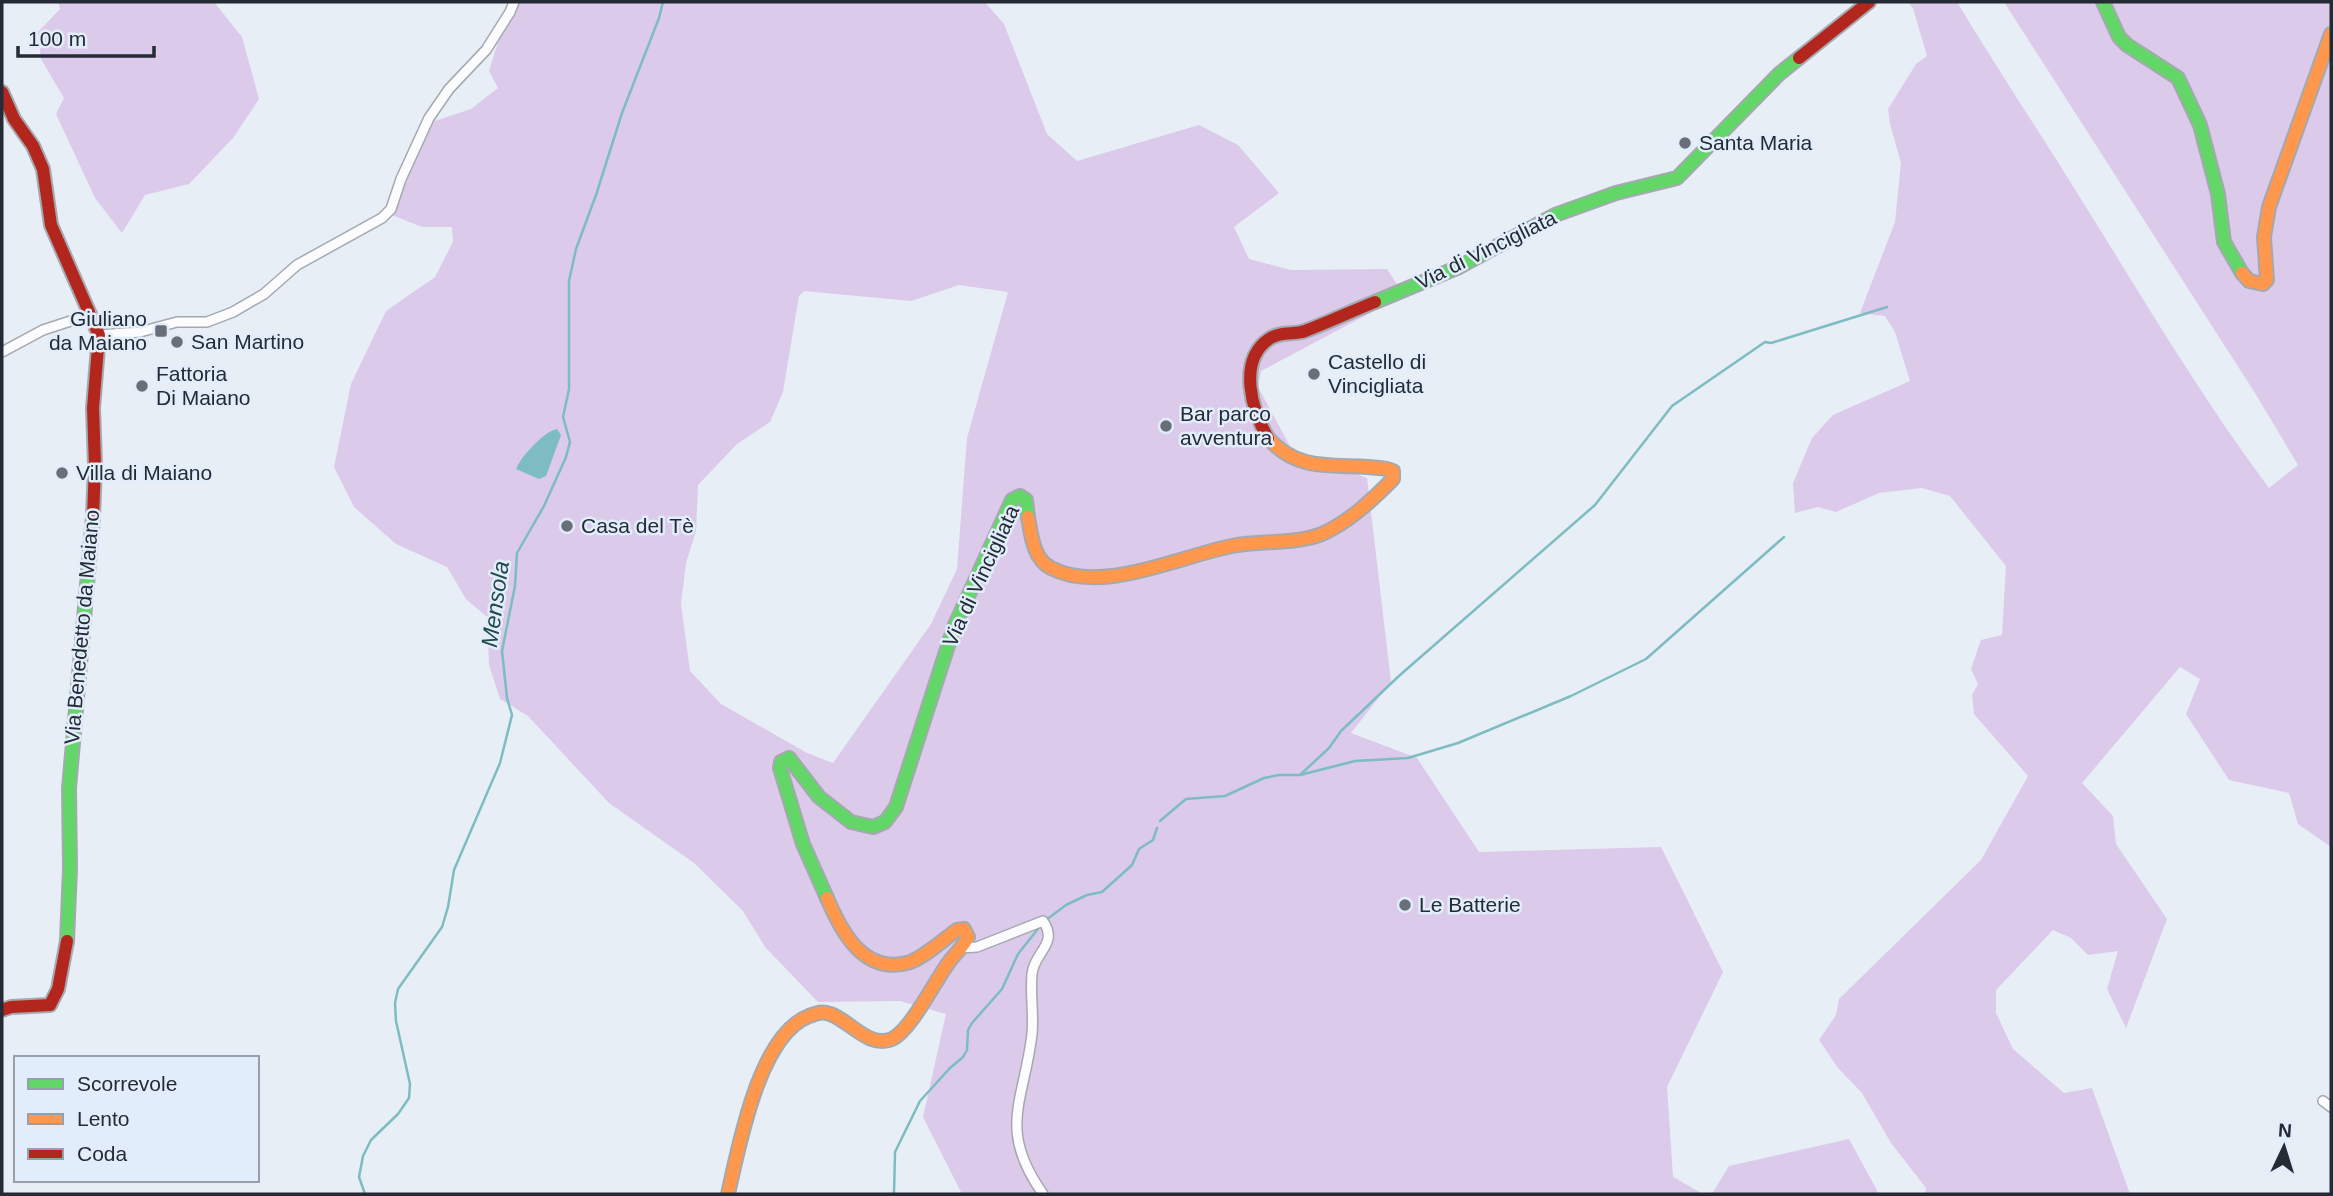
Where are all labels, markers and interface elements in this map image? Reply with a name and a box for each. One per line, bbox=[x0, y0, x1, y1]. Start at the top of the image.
scale bar bbox=[18, 14, 154, 58]
text: 100 m bbox=[28, 27, 86, 50]
place label: Santa Maria bbox=[1699, 131, 1813, 154]
marker: Santa Maria bbox=[1677, 135, 1693, 151]
street label: Via di Vincigliata bbox=[1412, 205, 1560, 293]
place label: Giuliano da Maiano bbox=[49, 307, 147, 354]
marker: Giuliano da Maiano bbox=[153, 323, 169, 339]
place label: San Martino bbox=[191, 330, 304, 353]
marker: San Martino bbox=[169, 334, 185, 350]
place label: Castello di Vincigliata bbox=[1328, 350, 1426, 397]
place label: Fattoria Di Maiano bbox=[156, 362, 251, 409]
marker: Castello di Vincigliata bbox=[1306, 366, 1322, 382]
marker: Fattoria Di Maiano bbox=[134, 378, 150, 394]
place label: Bar parco avventura bbox=[1180, 402, 1273, 449]
marker: Bar parco avventura bbox=[1158, 418, 1174, 434]
place label: Villa di Maiano bbox=[76, 461, 212, 484]
marker: Villa di Maiano bbox=[54, 465, 70, 481]
street label: Via di Vincigliata bbox=[938, 501, 1024, 650]
street label: Via Benedetto da Maiano bbox=[60, 509, 103, 745]
place label: Casa del Tè bbox=[581, 514, 694, 537]
marker: Casa del Tè bbox=[559, 518, 575, 534]
water label: Mensola bbox=[476, 559, 514, 649]
place label: Le Batterie bbox=[1419, 893, 1521, 916]
marker: Le Batterie bbox=[1397, 897, 1413, 913]
legend bbox=[14, 1056, 259, 1182]
text: Scorrevole bbox=[77, 1072, 177, 1095]
text: Lento bbox=[77, 1107, 130, 1130]
north arrow bbox=[2249, 1112, 2319, 1182]
text: N bbox=[2278, 1120, 2293, 1141]
text: Coda bbox=[77, 1142, 128, 1165]

